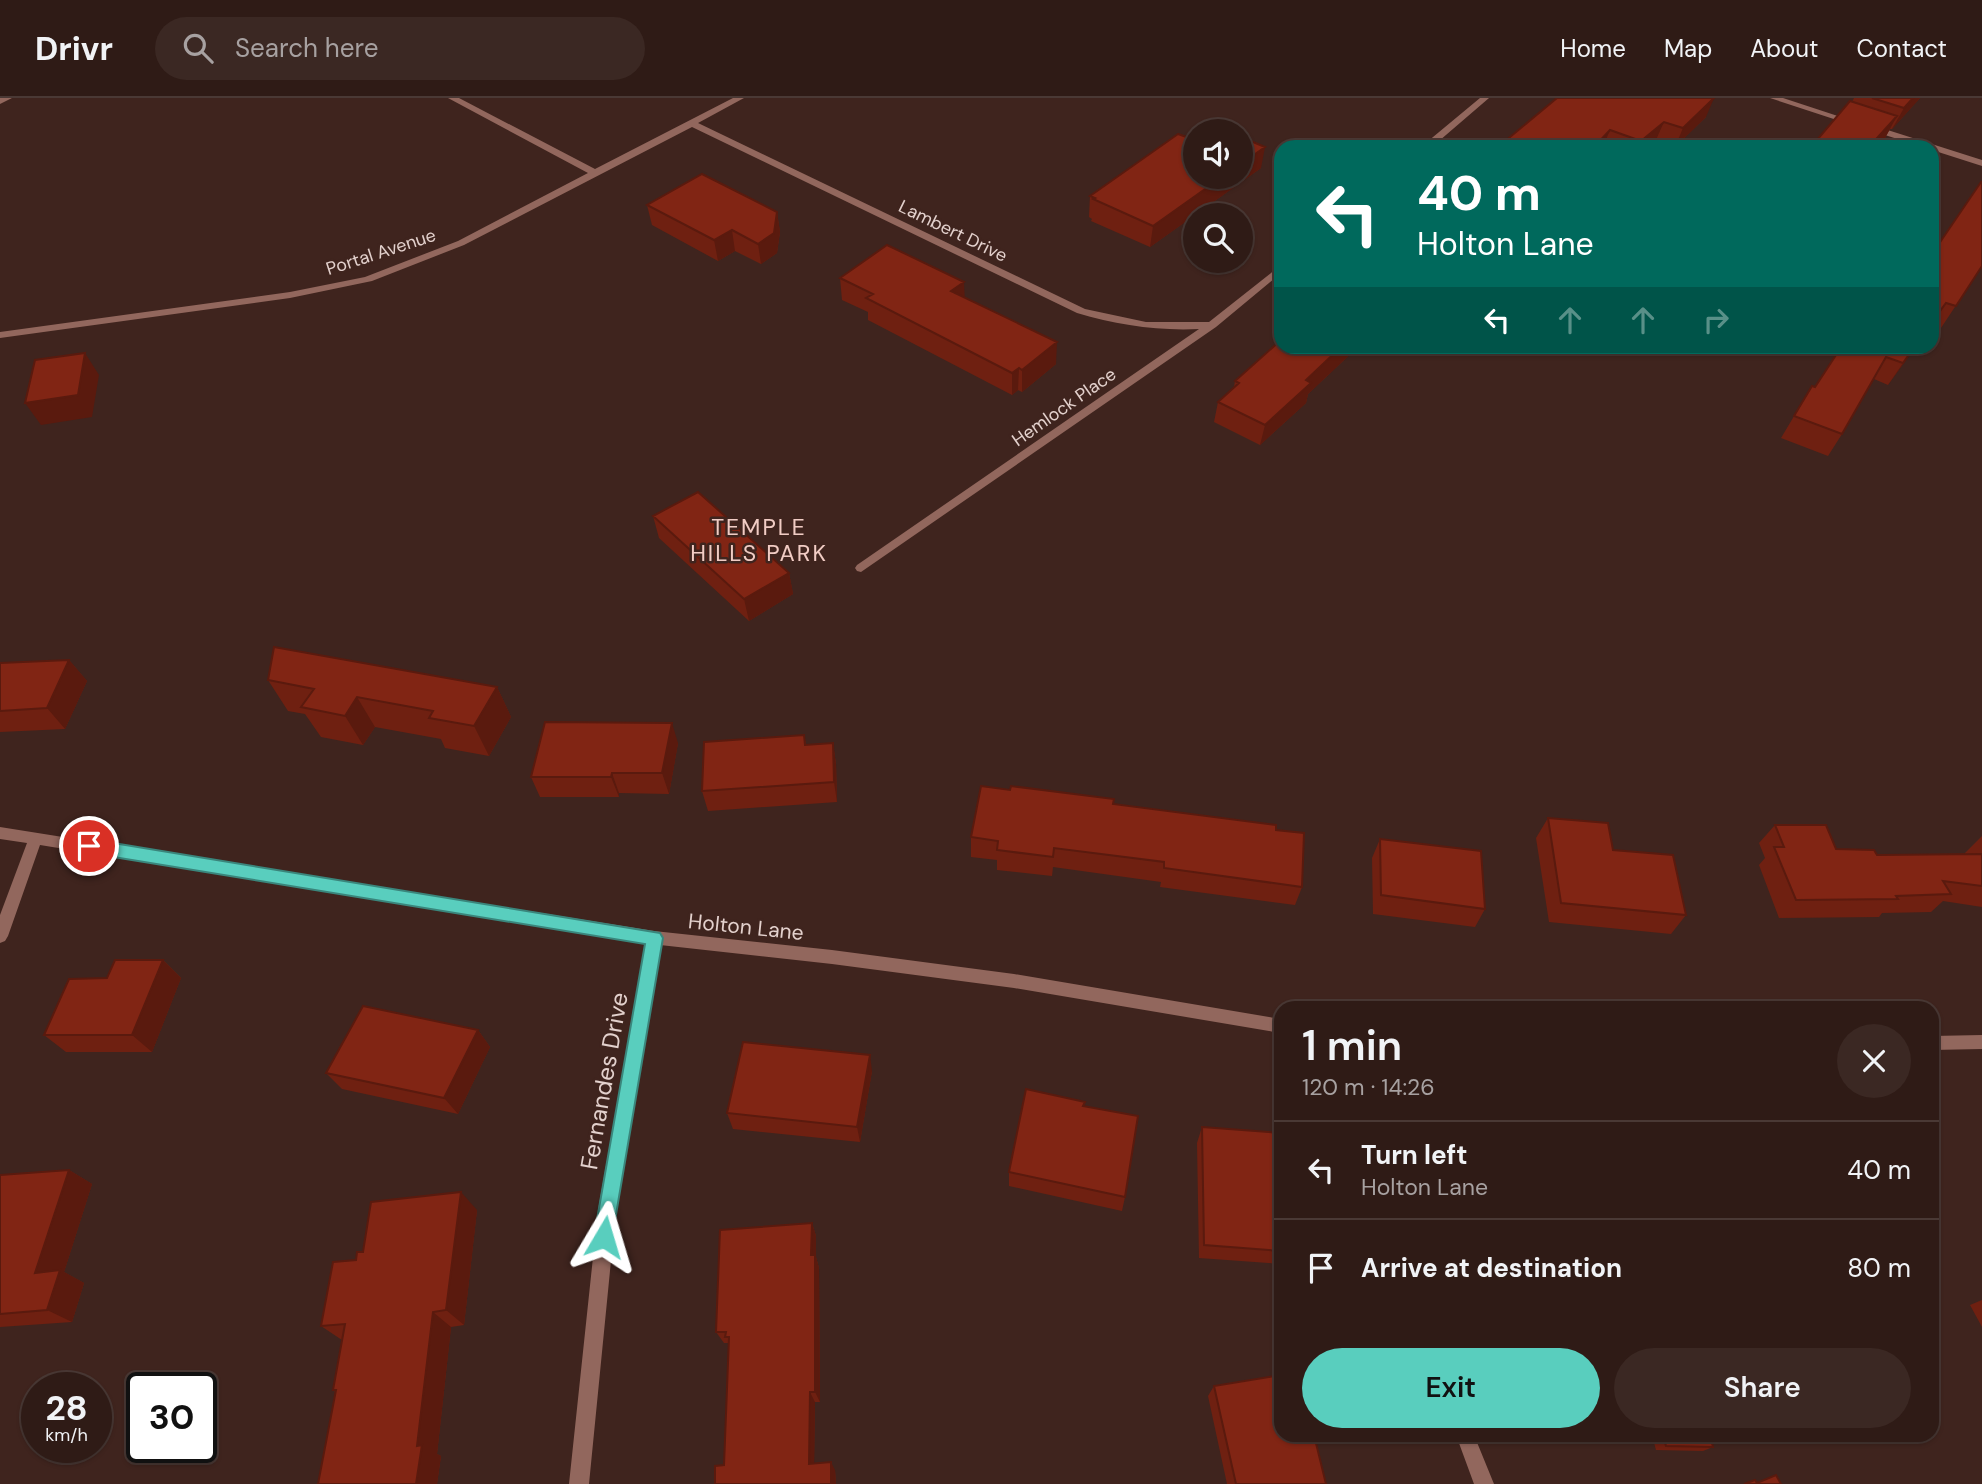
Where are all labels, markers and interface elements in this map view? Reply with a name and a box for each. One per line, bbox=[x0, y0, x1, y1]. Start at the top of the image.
search box bbox=[155, 17, 645, 80]
text: Drivr bbox=[35, 27, 113, 70]
icon: search bbox=[179, 29, 217, 67]
text: Search here bbox=[235, 31, 378, 65]
text: Home bbox=[1560, 33, 1626, 64]
text: Map bbox=[1664, 33, 1712, 64]
text: About bbox=[1750, 33, 1819, 64]
text: Contact bbox=[1857, 33, 1947, 64]
map controls bbox=[1183, 119, 1253, 273]
button: sound bbox=[1183, 119, 1253, 189]
text: 40 m bbox=[1417, 161, 1541, 225]
icon: left bbox=[1302, 168, 1393, 259]
street label: Lambert Drive bbox=[895, 194, 1011, 268]
button: search bbox=[1183, 203, 1253, 273]
street label: Portal Avenue bbox=[323, 223, 439, 281]
text: Holton Lane bbox=[1417, 223, 1594, 265]
icon: left bbox=[1478, 301, 1516, 339]
icon: ahead bbox=[1551, 301, 1589, 339]
icon: ahead bbox=[1624, 301, 1662, 339]
icon: right bbox=[1697, 301, 1735, 339]
street label: Hemlock Place bbox=[1007, 362, 1121, 452]
district label: TEMPLE HILLS PARK bbox=[690, 512, 828, 568]
pin bbox=[59, 816, 119, 876]
icon: arrive bbox=[70, 827, 108, 865]
street label: Holton Lane bbox=[687, 907, 805, 947]
street label: Fernandes Drive bbox=[573, 990, 635, 1172]
text: 1 min bbox=[1302, 1018, 1402, 1073]
button: close bbox=[1837, 1024, 1911, 1098]
text: 120 m · 14:26 bbox=[1302, 1072, 1435, 1102]
text: Turn left bbox=[1361, 1138, 1468, 1172]
icon: left bbox=[1302, 1151, 1340, 1189]
text: 40 m bbox=[1847, 1153, 1911, 1187]
text: Holton Lane bbox=[1361, 1172, 1488, 1202]
position arrow bbox=[567, 1200, 641, 1274]
icon: arrive bbox=[1302, 1249, 1340, 1287]
text: Arrive at destination bbox=[1361, 1251, 1622, 1285]
text: 80 m bbox=[1847, 1251, 1911, 1285]
button: Exit bbox=[1302, 1348, 1600, 1428]
button: Share bbox=[1614, 1348, 1911, 1428]
speed limit sign: 30 bbox=[126, 1372, 217, 1463]
text: 28 bbox=[45, 1385, 88, 1431]
text: km/h bbox=[45, 1423, 88, 1447]

